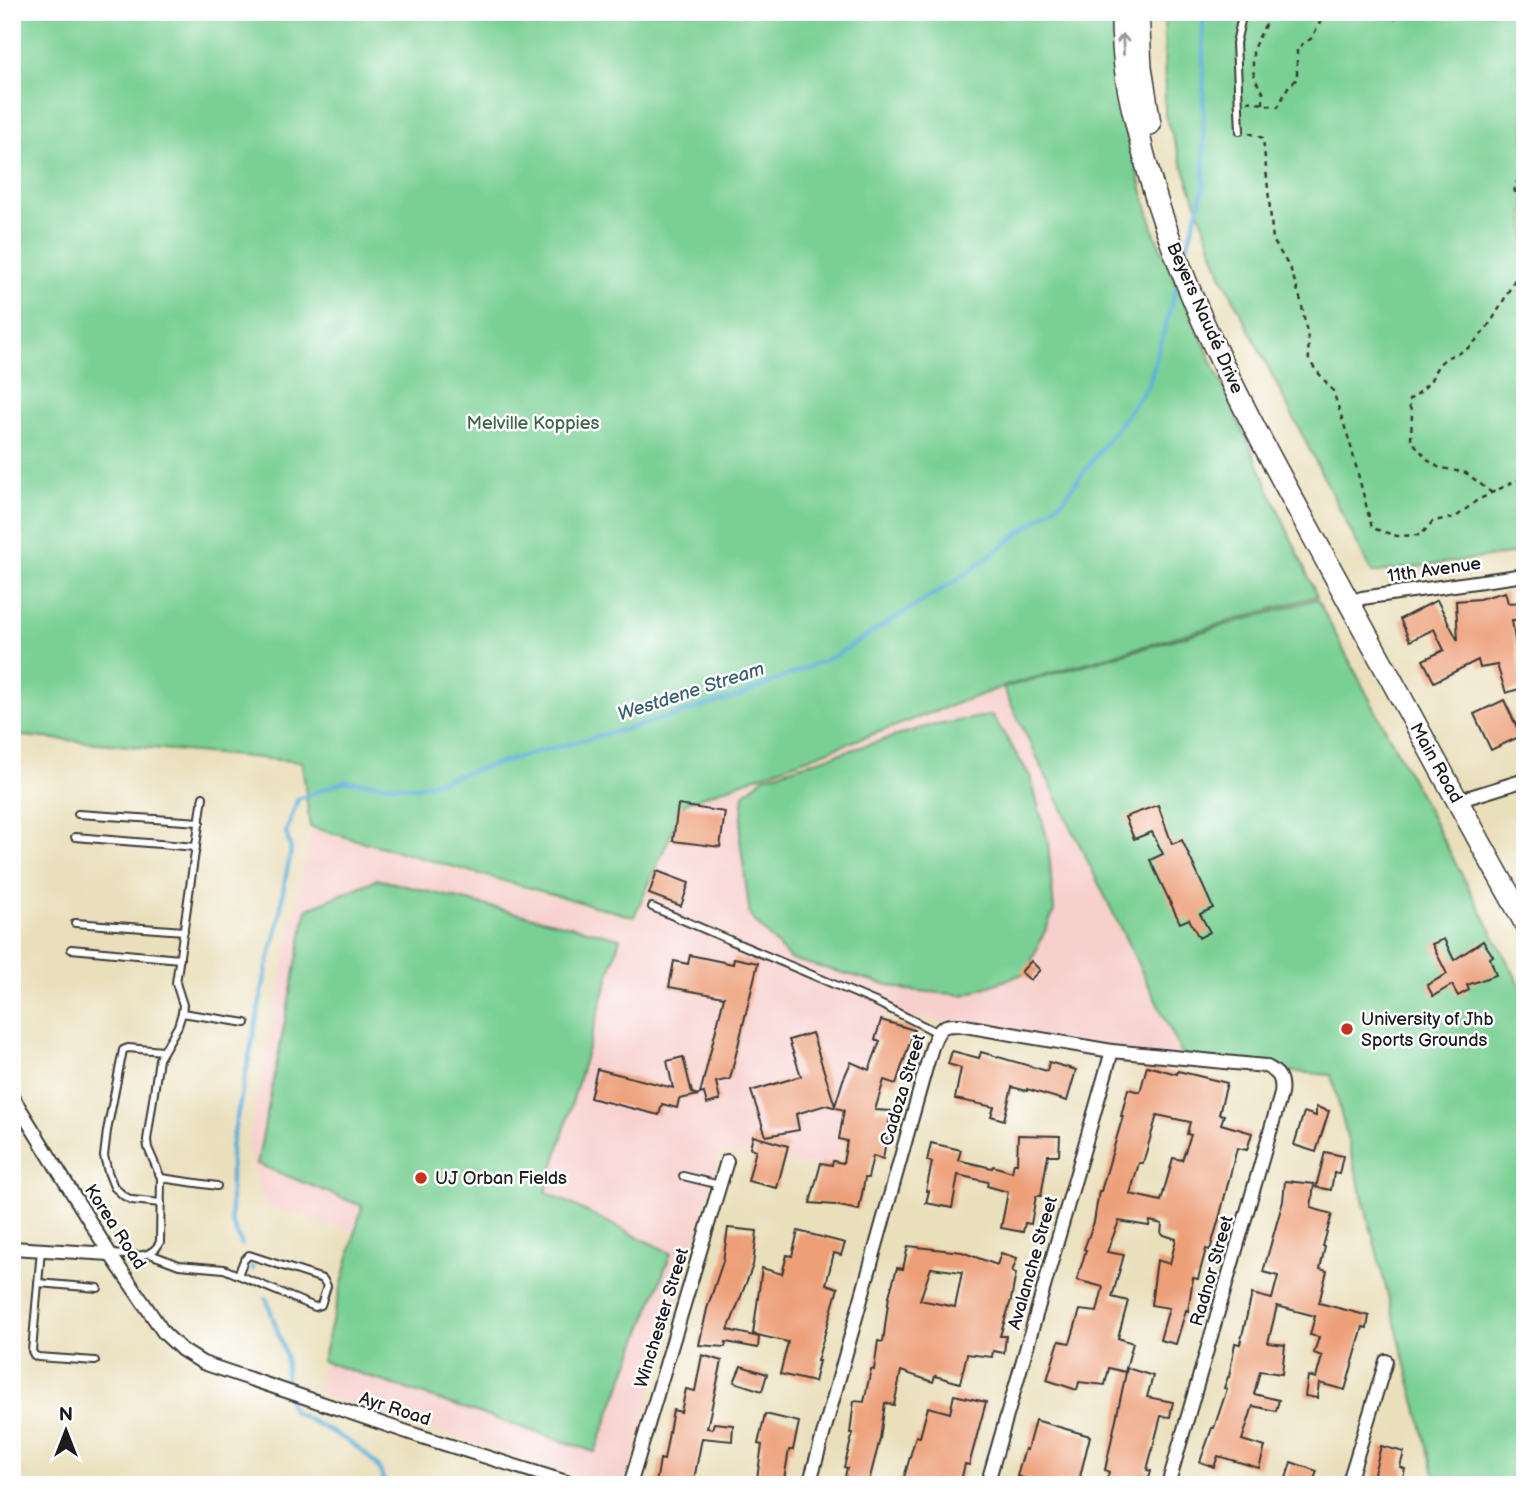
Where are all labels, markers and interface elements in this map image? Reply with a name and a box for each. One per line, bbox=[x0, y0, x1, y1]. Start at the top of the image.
one-way arrow bbox=[1116, 33, 1129, 55]
street label: Beyers Naudé Drive bbox=[1162, 239, 1248, 397]
park label: Melville Koppies bbox=[467, 413, 599, 434]
street label: 11th Avenue bbox=[1386, 553, 1483, 587]
water label: Westdene Stream bbox=[615, 657, 767, 727]
street label: Main Road bbox=[1405, 719, 1467, 807]
place label: University of Jhb Sports Grounds bbox=[1361, 1009, 1494, 1051]
marker: University of Jhb Sports Grounds bbox=[1339, 1021, 1355, 1037]
street label: Cadoza Street bbox=[876, 1031, 930, 1148]
place label: UJ Orban Fields bbox=[435, 1168, 567, 1189]
marker: UJ Orban Fields bbox=[413, 1170, 429, 1186]
street label: Korea Road bbox=[80, 1181, 150, 1273]
street label: Avalanche Street bbox=[1004, 1194, 1062, 1332]
street label: Radnor Street bbox=[1186, 1213, 1238, 1329]
street label: Winchester Street bbox=[631, 1245, 693, 1390]
street label: Ayr Road bbox=[357, 1388, 433, 1430]
north arrow bbox=[32, 1396, 102, 1466]
text: N bbox=[59, 1404, 73, 1427]

